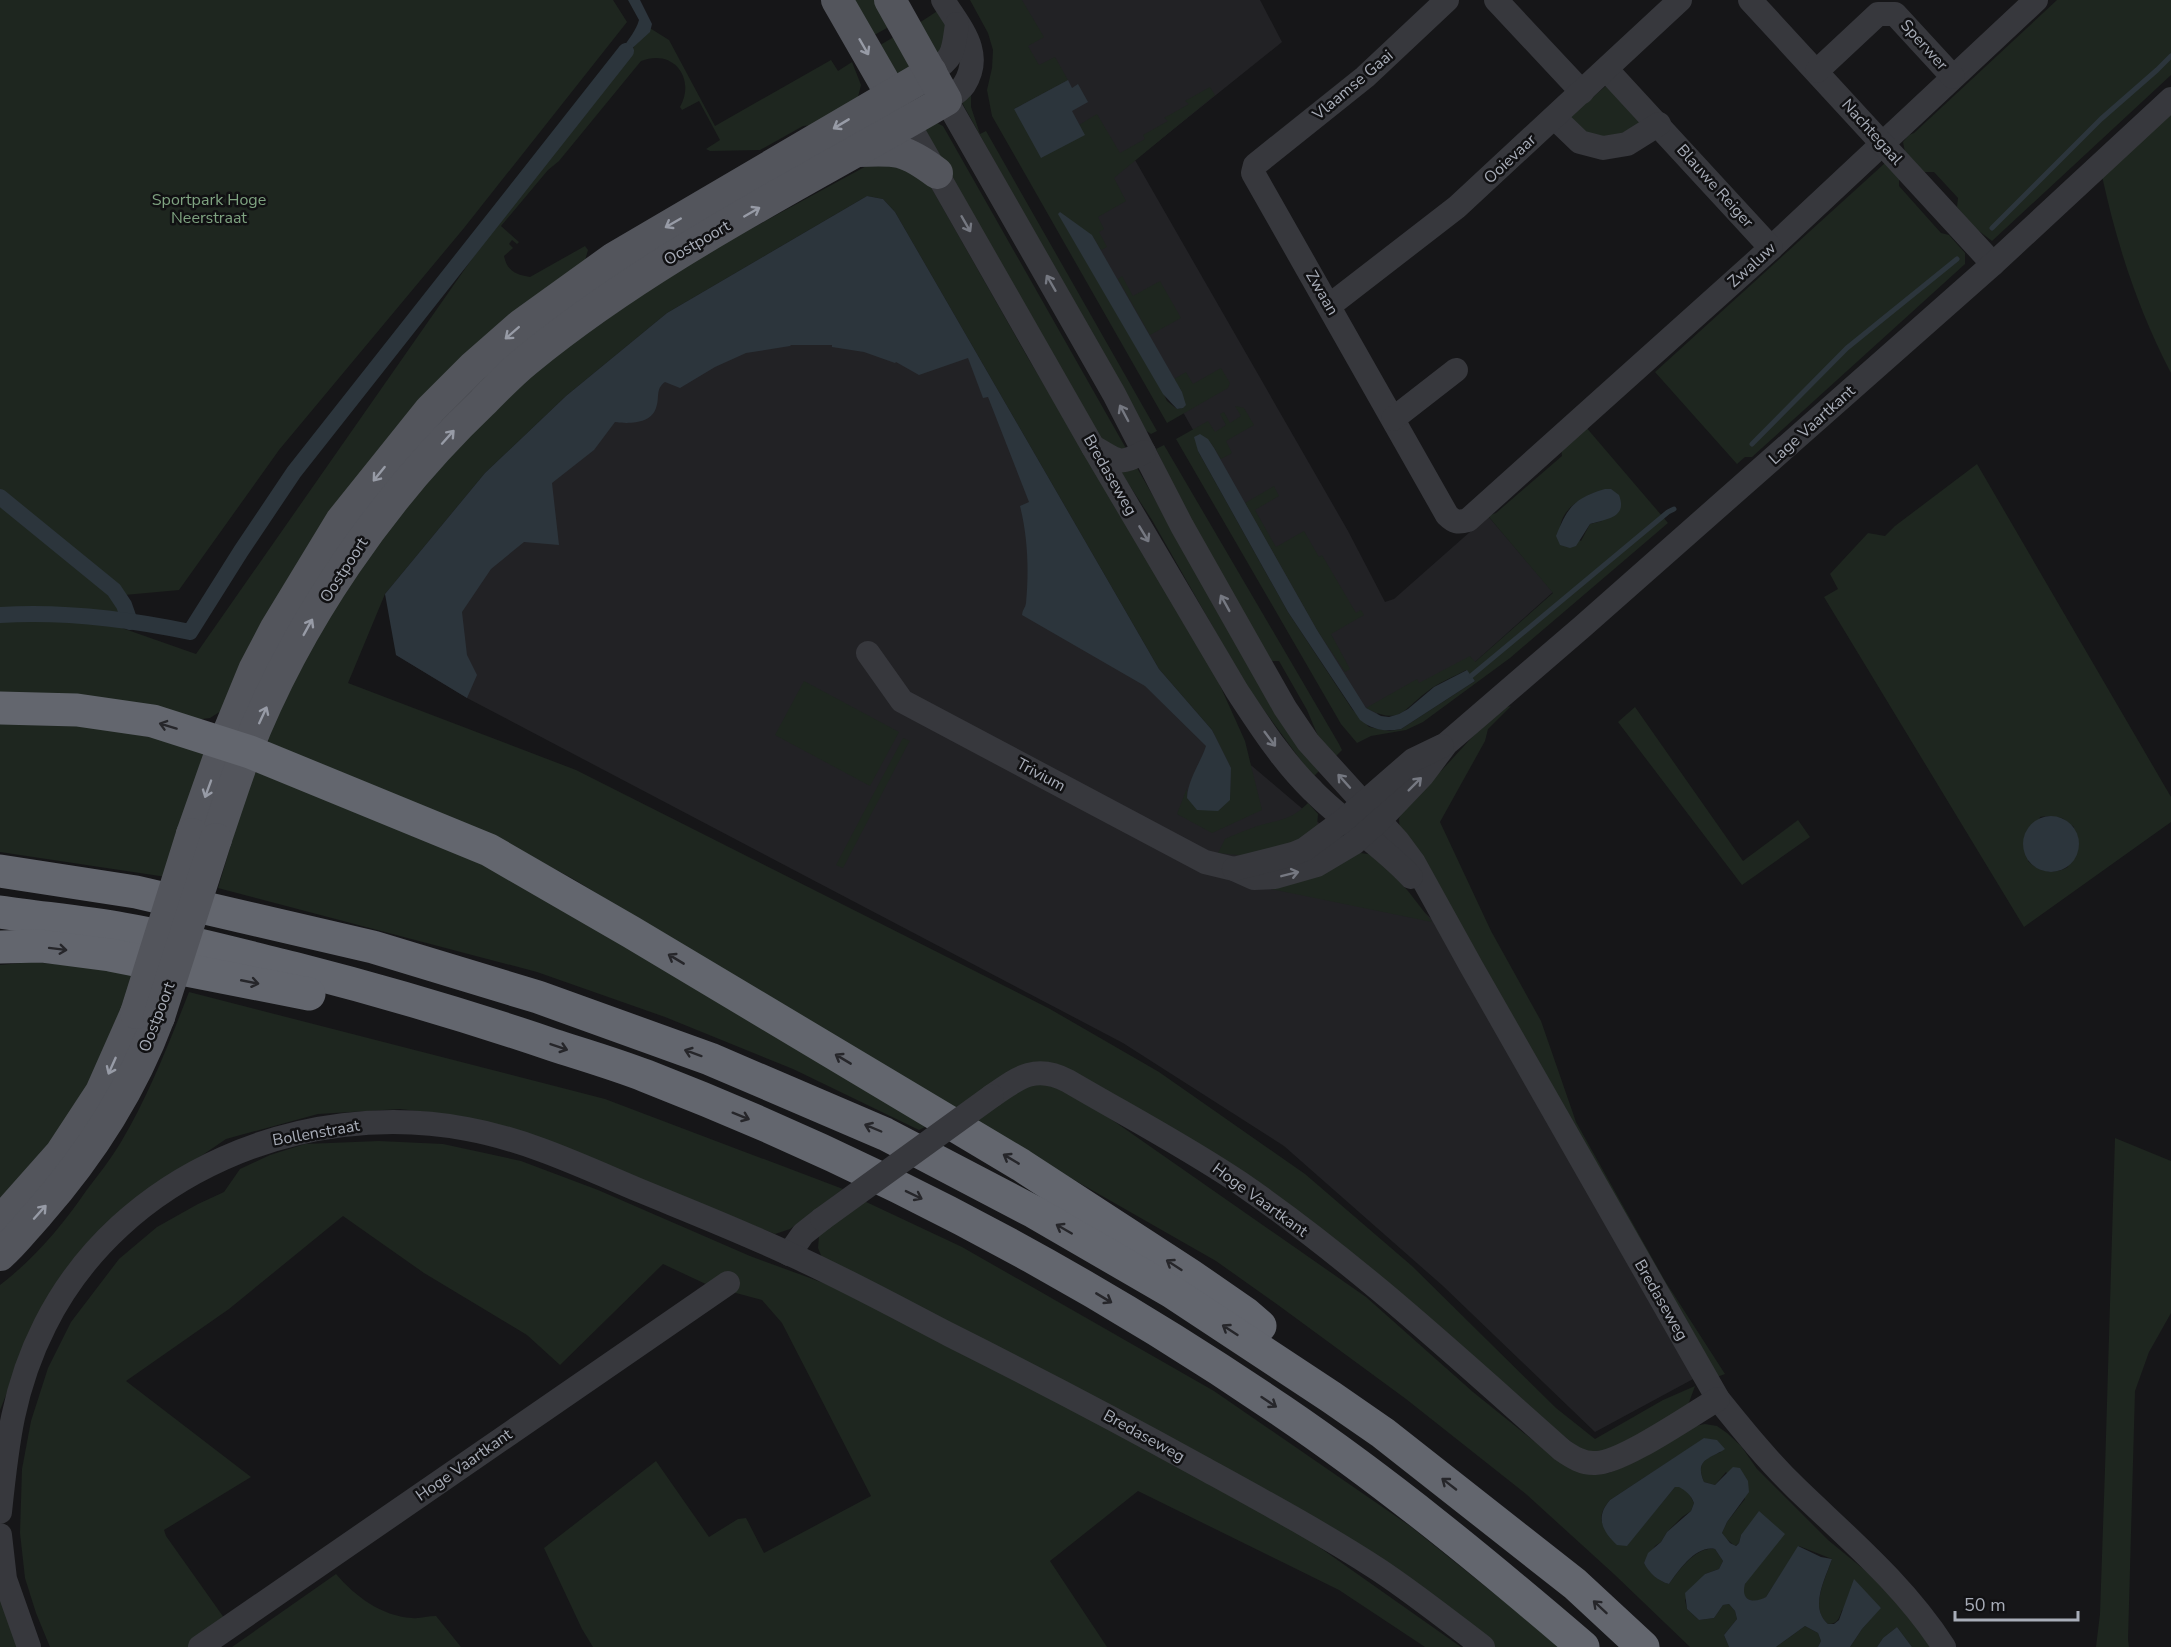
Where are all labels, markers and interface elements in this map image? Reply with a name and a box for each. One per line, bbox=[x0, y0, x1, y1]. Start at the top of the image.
street label: Sperwer bbox=[1895, 15, 1953, 75]
one-way arrow bbox=[859, 38, 871, 55]
street label: Vlaamse Gaai bbox=[1307, 45, 1398, 126]
street label: Nachtegaal bbox=[1836, 94, 1908, 170]
one-way arrow bbox=[833, 119, 850, 131]
street label: Ooievaar bbox=[1479, 129, 1541, 189]
street label: Blauwe Reiger bbox=[1672, 139, 1759, 233]
park label: Sportpark Hoge Neerstraat bbox=[152, 189, 266, 229]
one-way arrow bbox=[743, 205, 760, 217]
street label: Oostpoort bbox=[660, 215, 735, 271]
one-way arrow bbox=[960, 215, 972, 232]
one-way arrow bbox=[665, 218, 682, 230]
street label: Zwaluw bbox=[1723, 237, 1781, 293]
street label: Zwaan bbox=[1300, 267, 1344, 319]
one-way arrow bbox=[1045, 275, 1057, 292]
one-way arrow bbox=[505, 326, 520, 340]
street label: Lage Vaartkant bbox=[1764, 380, 1860, 470]
one-way arrow bbox=[1117, 404, 1129, 422]
one-way arrow bbox=[441, 430, 455, 445]
street label: Bredaseweg bbox=[1078, 430, 1142, 520]
one-way arrow bbox=[372, 466, 385, 482]
one-way arrow bbox=[1138, 525, 1150, 542]
street label: Oostpoort bbox=[315, 533, 373, 607]
one-way arrow bbox=[1219, 595, 1230, 613]
one-way arrow bbox=[302, 619, 314, 636]
one-way arrow bbox=[258, 706, 270, 724]
one-way arrow bbox=[159, 719, 178, 730]
one-way arrow bbox=[1263, 731, 1276, 747]
street label: Trivium bbox=[1013, 753, 1069, 797]
one-way arrow bbox=[1337, 774, 1351, 789]
one-way arrow bbox=[1407, 776, 1422, 791]
one-way arrow bbox=[201, 779, 212, 798]
one-way arrow bbox=[1280, 867, 1299, 879]
one-way arrow bbox=[48, 943, 68, 954]
one-way arrow bbox=[668, 952, 685, 964]
one-way arrow bbox=[240, 977, 259, 988]
street label: Oostpoort bbox=[134, 978, 181, 1055]
one-way arrow bbox=[549, 1042, 568, 1053]
one-way arrow bbox=[684, 1046, 703, 1057]
one-way arrow bbox=[835, 1053, 852, 1065]
one-way arrow bbox=[106, 1057, 118, 1075]
one-way arrow bbox=[732, 1111, 750, 1122]
street label: Bollenstraat bbox=[271, 1114, 362, 1151]
one-way arrow bbox=[864, 1122, 882, 1134]
one-way arrow bbox=[1003, 1153, 1020, 1165]
street label: Hoge Vaartkant bbox=[1208, 1158, 1312, 1242]
one-way arrow bbox=[905, 1190, 923, 1202]
one-way arrow bbox=[33, 1205, 47, 1220]
one-way arrow bbox=[1056, 1223, 1073, 1235]
street label: Bredaseweg bbox=[1629, 1255, 1693, 1345]
one-way arrow bbox=[1167, 1259, 1183, 1271]
one-way arrow bbox=[1095, 1293, 1112, 1305]
one-way arrow bbox=[1222, 1324, 1239, 1336]
one-way arrow bbox=[1260, 1396, 1277, 1408]
street label: Bredaseweg bbox=[1099, 1405, 1189, 1467]
street label: Hoge Vaartkant bbox=[411, 1423, 517, 1506]
one-way arrow bbox=[1442, 1478, 1458, 1490]
scale bar bbox=[1955, 1584, 2078, 1622]
text: 50 m bbox=[1964, 1593, 2006, 1617]
one-way arrow bbox=[1593, 1600, 1608, 1614]

